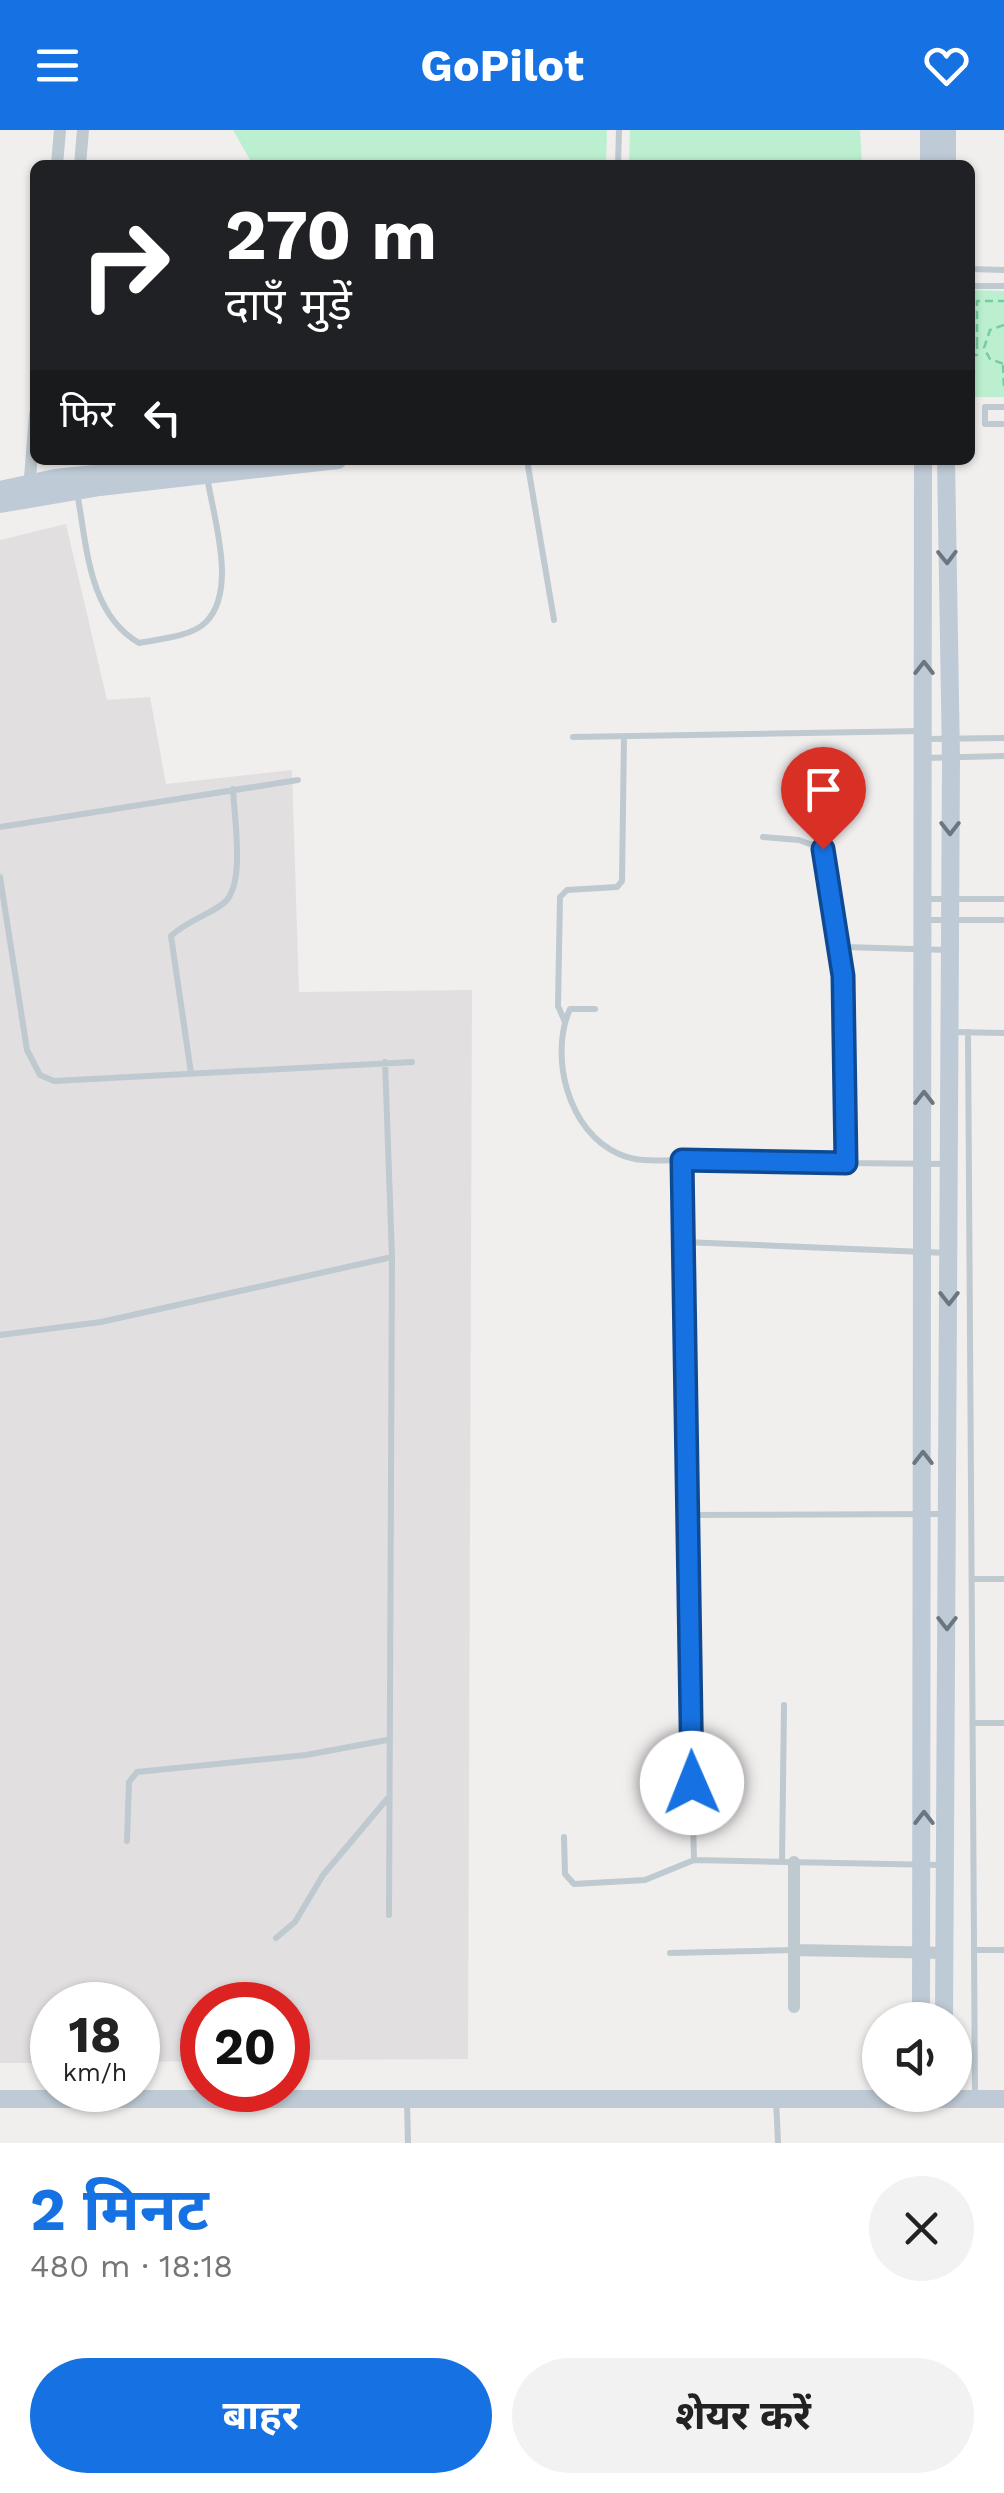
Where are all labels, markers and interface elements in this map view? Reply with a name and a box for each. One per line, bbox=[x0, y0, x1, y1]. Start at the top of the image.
icon: menu bbox=[30, 38, 85, 93]
icon: heart bbox=[919, 38, 974, 93]
text: GoPilot bbox=[420, 39, 584, 92]
text: 270 m bbox=[225, 194, 437, 276]
icon: right bbox=[60, 200, 190, 330]
text: दाएँ मुड़ें bbox=[225, 278, 352, 331]
icon: left bbox=[135, 390, 190, 445]
text: फिर bbox=[60, 392, 115, 436]
one-way arrow bbox=[937, 550, 958, 566]
one-way arrow bbox=[913, 659, 935, 674]
pin bbox=[781, 747, 866, 850]
icon: arrive bbox=[796, 762, 851, 817]
one-way arrow bbox=[939, 822, 961, 837]
one-way arrow bbox=[913, 1089, 935, 1104]
one-way arrow bbox=[938, 1290, 960, 1306]
one-way arrow bbox=[912, 1449, 934, 1464]
one-way arrow bbox=[937, 1615, 958, 1631]
position arrow bbox=[640, 1731, 744, 1835]
one-way arrow bbox=[913, 1809, 935, 1824]
speed limit sign: 20 bbox=[180, 1982, 310, 2112]
map controls bbox=[862, 2002, 972, 2112]
button: sound bbox=[862, 2002, 972, 2112]
text: 18 bbox=[69, 2005, 121, 2064]
text: km/h bbox=[63, 2058, 127, 2087]
text: 2 मिनट bbox=[30, 2174, 209, 2245]
button: close bbox=[869, 2176, 974, 2281]
text: 480 m · 18:18 bbox=[30, 2247, 233, 2285]
button: बाहर bbox=[30, 2358, 492, 2473]
button: शेयर करें bbox=[512, 2358, 974, 2473]

